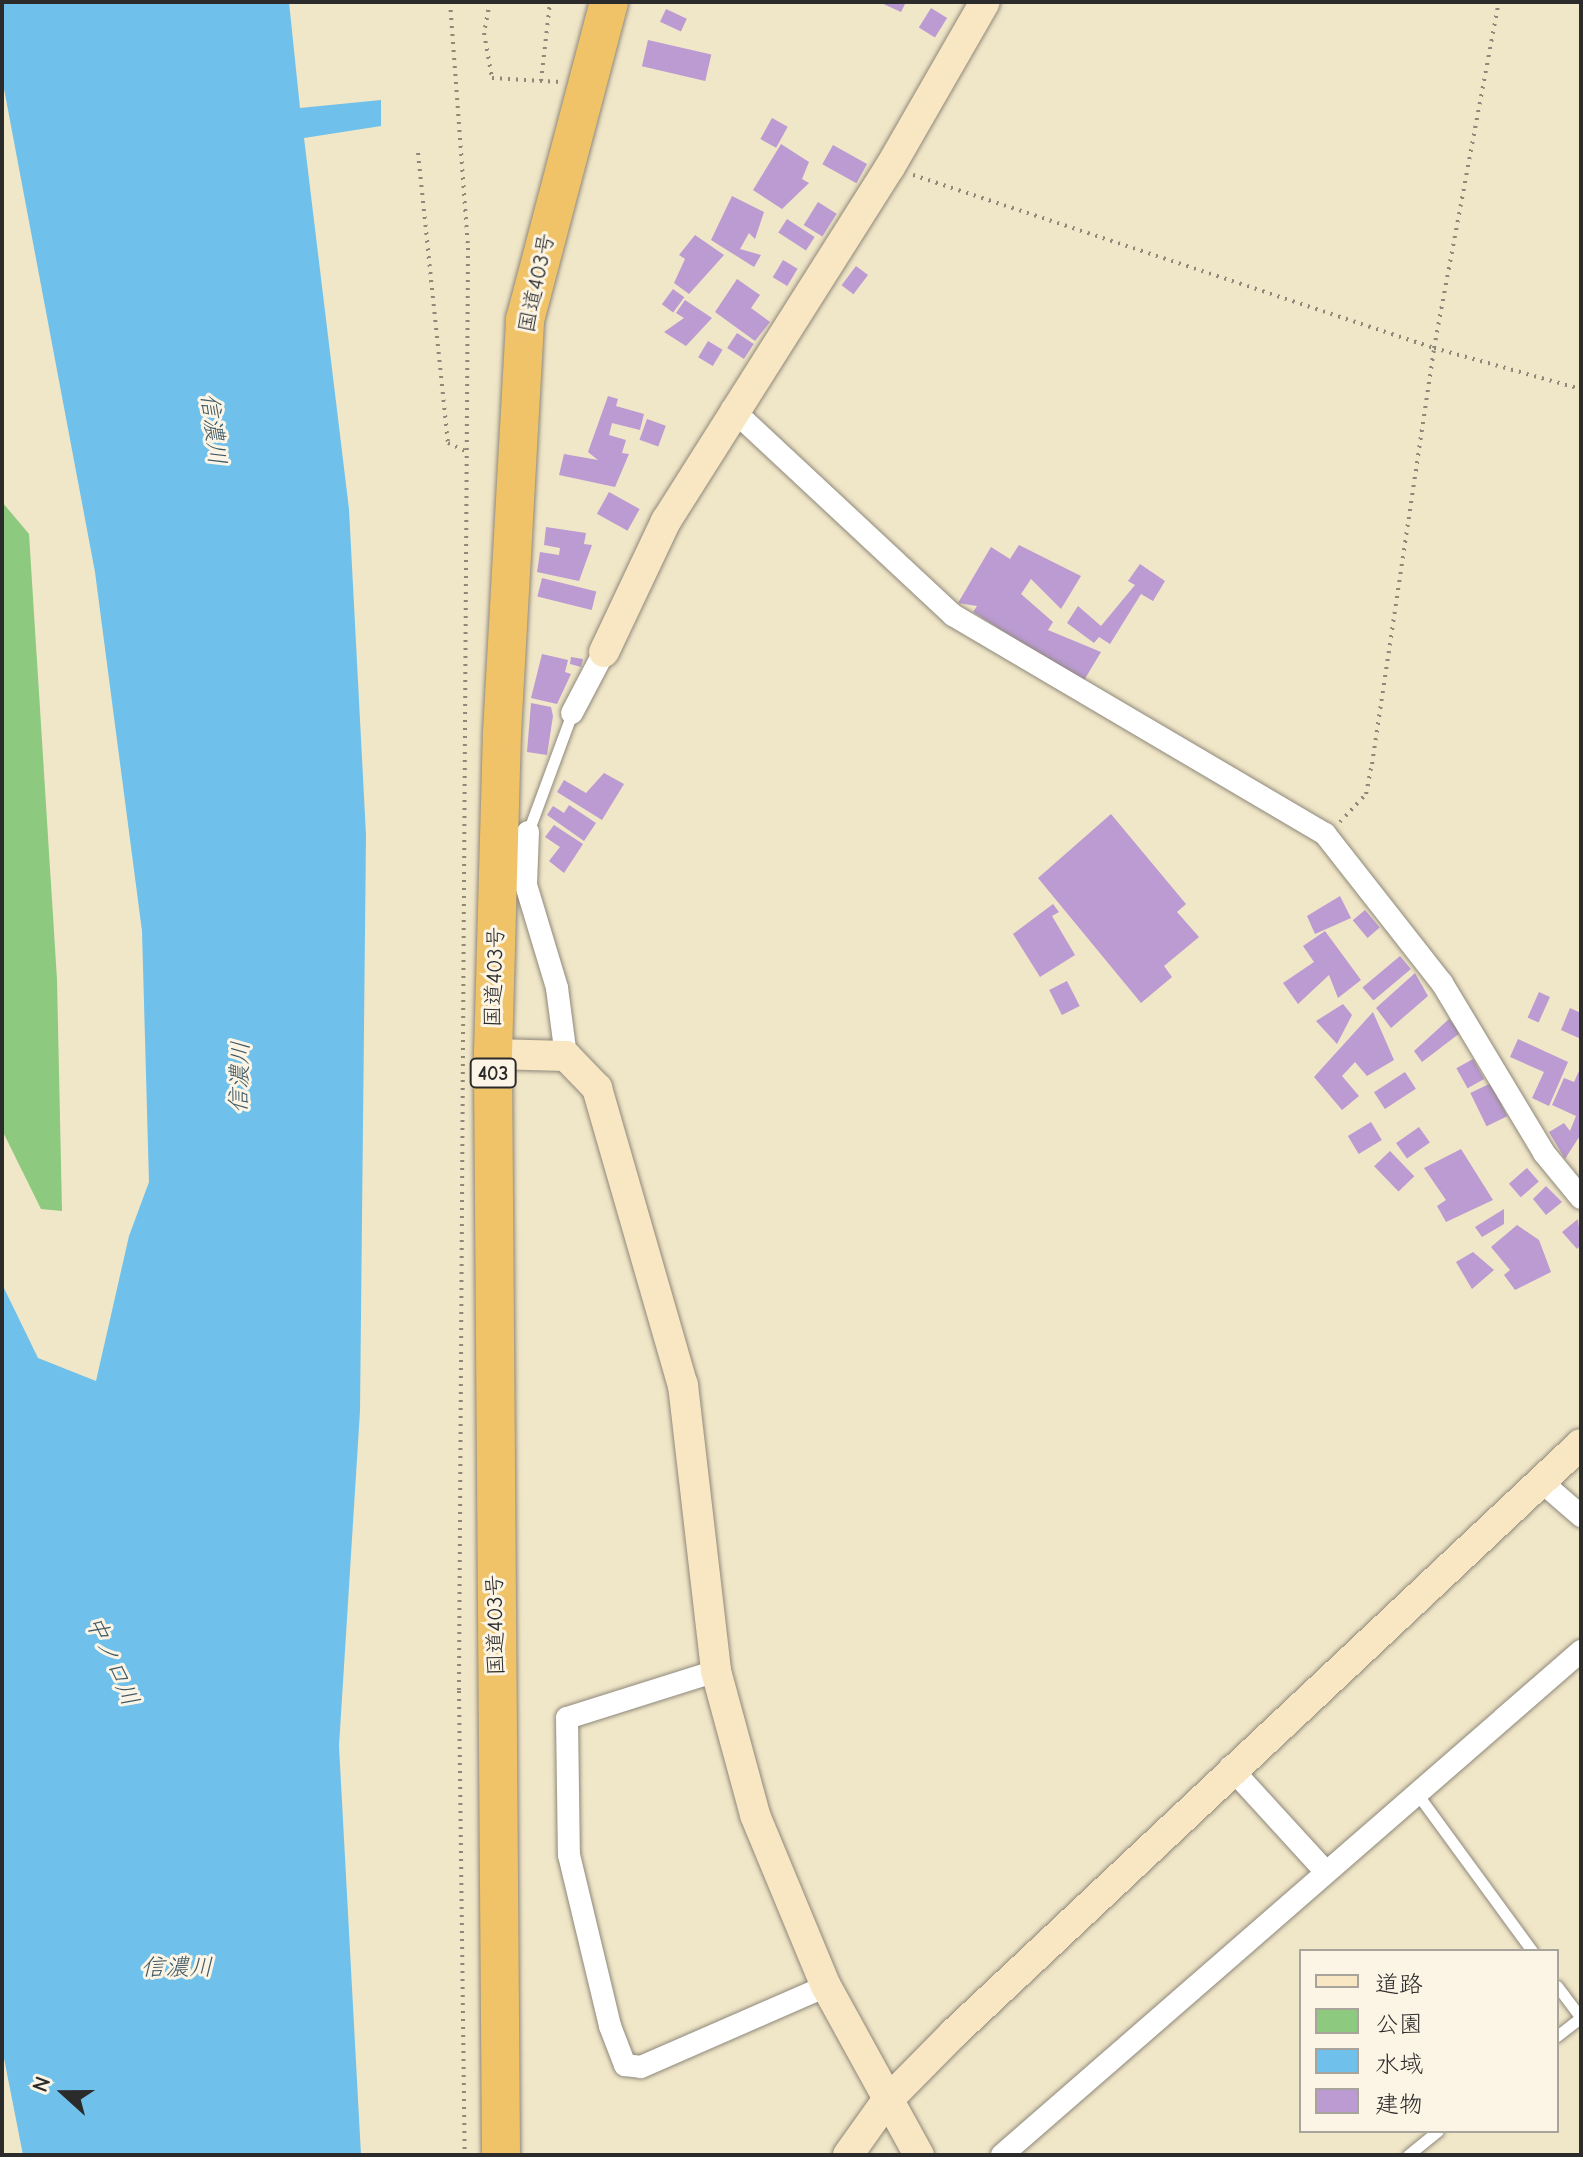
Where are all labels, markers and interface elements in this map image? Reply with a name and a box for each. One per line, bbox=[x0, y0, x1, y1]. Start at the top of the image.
street label: 国道403号 bbox=[514, 231, 560, 335]
water label: 信濃川 bbox=[194, 392, 232, 466]
street label: 国道403号 bbox=[480, 926, 510, 1028]
water label: 信濃川 bbox=[224, 1041, 256, 1113]
road number: 403 bbox=[469, 1057, 517, 1089]
street label: 国道403号 bbox=[482, 1574, 510, 1676]
water label: 中ノ口川 bbox=[79, 1611, 145, 1711]
legend bbox=[1299, 1949, 1559, 2133]
water label: 信濃川 bbox=[141, 1954, 213, 1982]
text: 道路 bbox=[1375, 1970, 1423, 1998]
text: 公園 bbox=[1375, 2010, 1423, 2038]
text: 水域 bbox=[1375, 2050, 1423, 2078]
north arrow bbox=[24, 2053, 104, 2133]
text: N bbox=[27, 2073, 56, 2096]
text: 建物 bbox=[1375, 2090, 1423, 2118]

